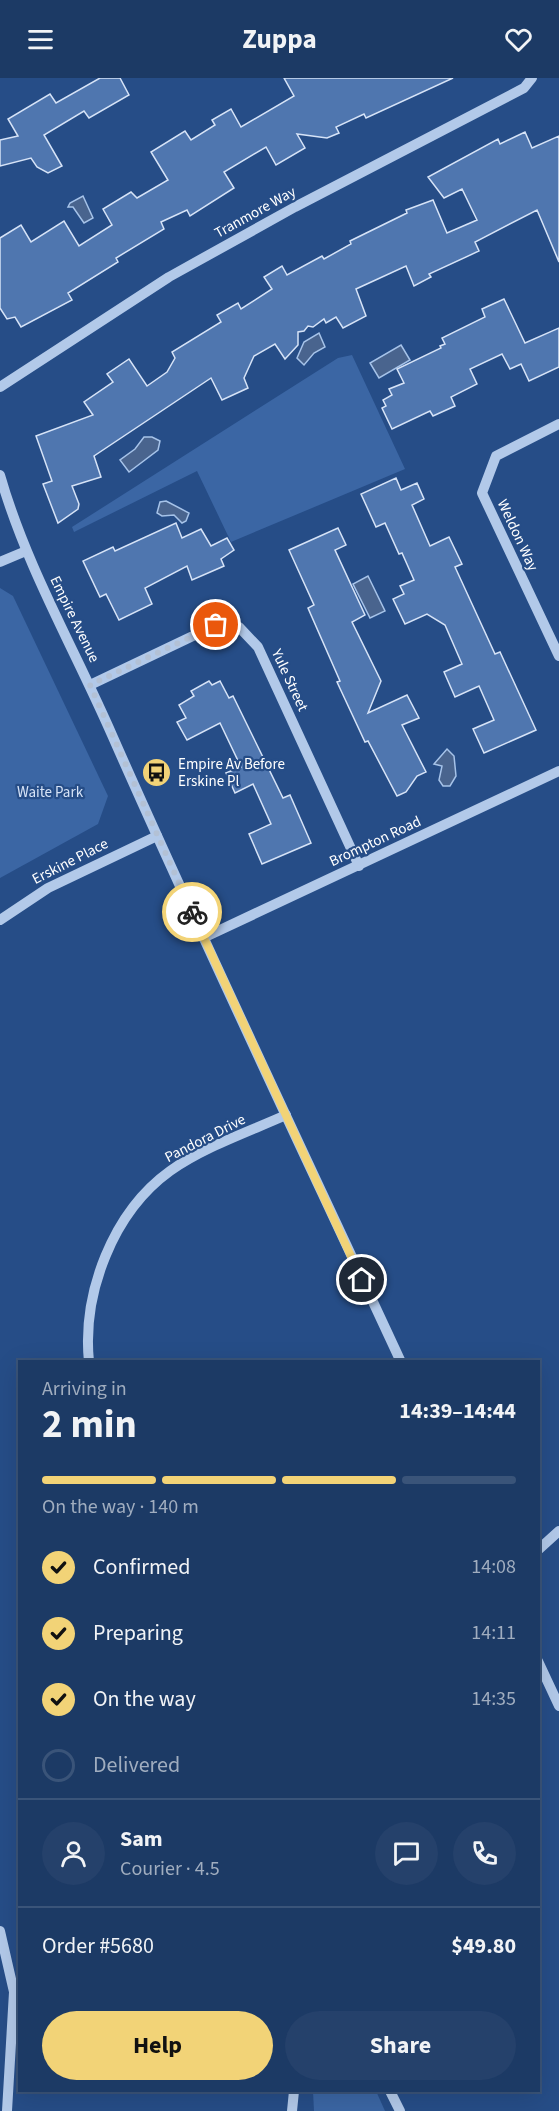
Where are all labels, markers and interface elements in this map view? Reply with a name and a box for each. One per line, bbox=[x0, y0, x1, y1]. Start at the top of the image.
text: Zuppa bbox=[242, 20, 317, 59]
icon: menu bbox=[24, 23, 57, 56]
icon: heart bbox=[502, 23, 535, 56]
street label: Tranmore Way bbox=[211, 181, 300, 243]
street label: Weldon Way bbox=[492, 496, 543, 574]
street label: Empire Avenue bbox=[44, 572, 105, 666]
pin bbox=[190, 599, 241, 650]
icon: bag bbox=[199, 608, 232, 641]
street label: Yule Street bbox=[266, 645, 313, 715]
place label: Empire Av Before Erskine Pl bbox=[178, 754, 285, 792]
bus stop icon: Empire Av Before Erskine Pl bbox=[141, 757, 173, 789]
park label: Waite Park bbox=[17, 782, 84, 803]
street label: Brompton Road bbox=[326, 811, 424, 872]
street label: Erskine Place bbox=[29, 833, 112, 890]
courier bbox=[162, 882, 222, 942]
icon: bike bbox=[176, 896, 209, 929]
street label: Pandora Drive bbox=[161, 1109, 249, 1168]
pin bbox=[336, 1254, 387, 1305]
icon: home bbox=[345, 1263, 378, 1296]
text: Arriving in bbox=[42, 1375, 127, 1403]
text: 14:39–14:44 bbox=[399, 1395, 516, 1427]
text: 2 min bbox=[42, 1397, 137, 1453]
text: On the way · 140 m bbox=[42, 1493, 199, 1521]
icon: check bbox=[42, 1551, 75, 1584]
text: Confirmed bbox=[93, 1551, 190, 1583]
text: 14:08 bbox=[471, 1553, 516, 1581]
icon: check bbox=[42, 1617, 75, 1650]
text: Preparing bbox=[93, 1617, 183, 1649]
text: 14:11 bbox=[471, 1619, 516, 1647]
icon: check bbox=[42, 1683, 75, 1716]
text: On the way bbox=[93, 1683, 196, 1715]
text: 14:35 bbox=[471, 1685, 516, 1713]
text: Delivered bbox=[93, 1749, 180, 1781]
button: person bbox=[42, 1822, 105, 1885]
button: chat bbox=[375, 1822, 438, 1885]
button: phone bbox=[453, 1822, 516, 1885]
text: Sam bbox=[120, 1823, 163, 1855]
text: Courier · 4.5 bbox=[120, 1855, 220, 1883]
text: Order #5680 bbox=[42, 1930, 154, 1962]
text: $49.80 bbox=[451, 1930, 516, 1962]
button: Help bbox=[42, 2011, 273, 2080]
button: Share bbox=[285, 2011, 516, 2080]

